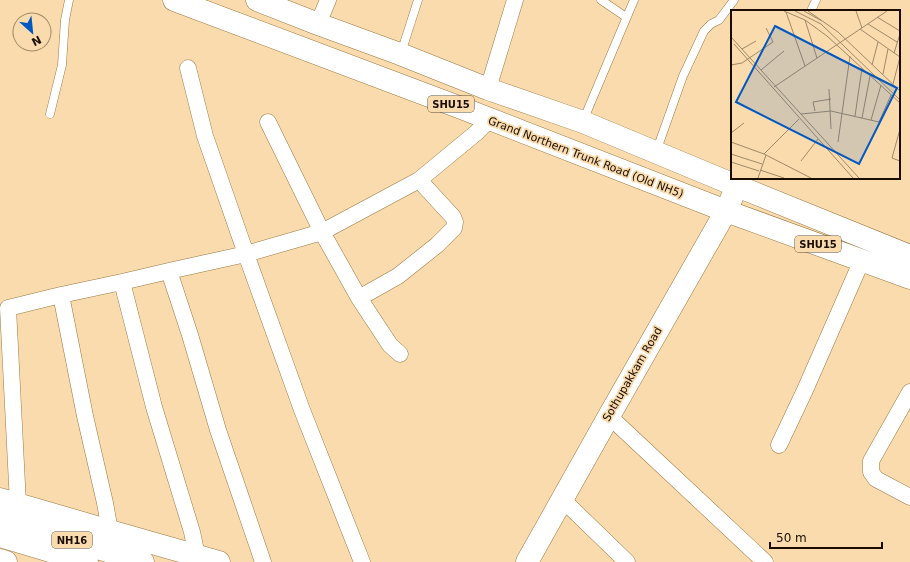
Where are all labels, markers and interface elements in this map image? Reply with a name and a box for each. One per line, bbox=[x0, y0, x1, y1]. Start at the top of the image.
inset map bbox=[731, 10, 900, 179]
north arrow bbox=[12, 12, 52, 52]
text: N bbox=[29, 33, 43, 48]
road number: SHU15 bbox=[428, 96, 474, 112]
street label: Grand Northern Trunk Road (Old NH5) bbox=[486, 114, 685, 201]
road number: SHU15 bbox=[795, 236, 841, 252]
street label: Sothupakkam Road bbox=[600, 325, 665, 424]
scale bar bbox=[770, 524, 882, 550]
text: 50 m bbox=[776, 531, 807, 545]
road number: NH16 bbox=[52, 532, 92, 548]

